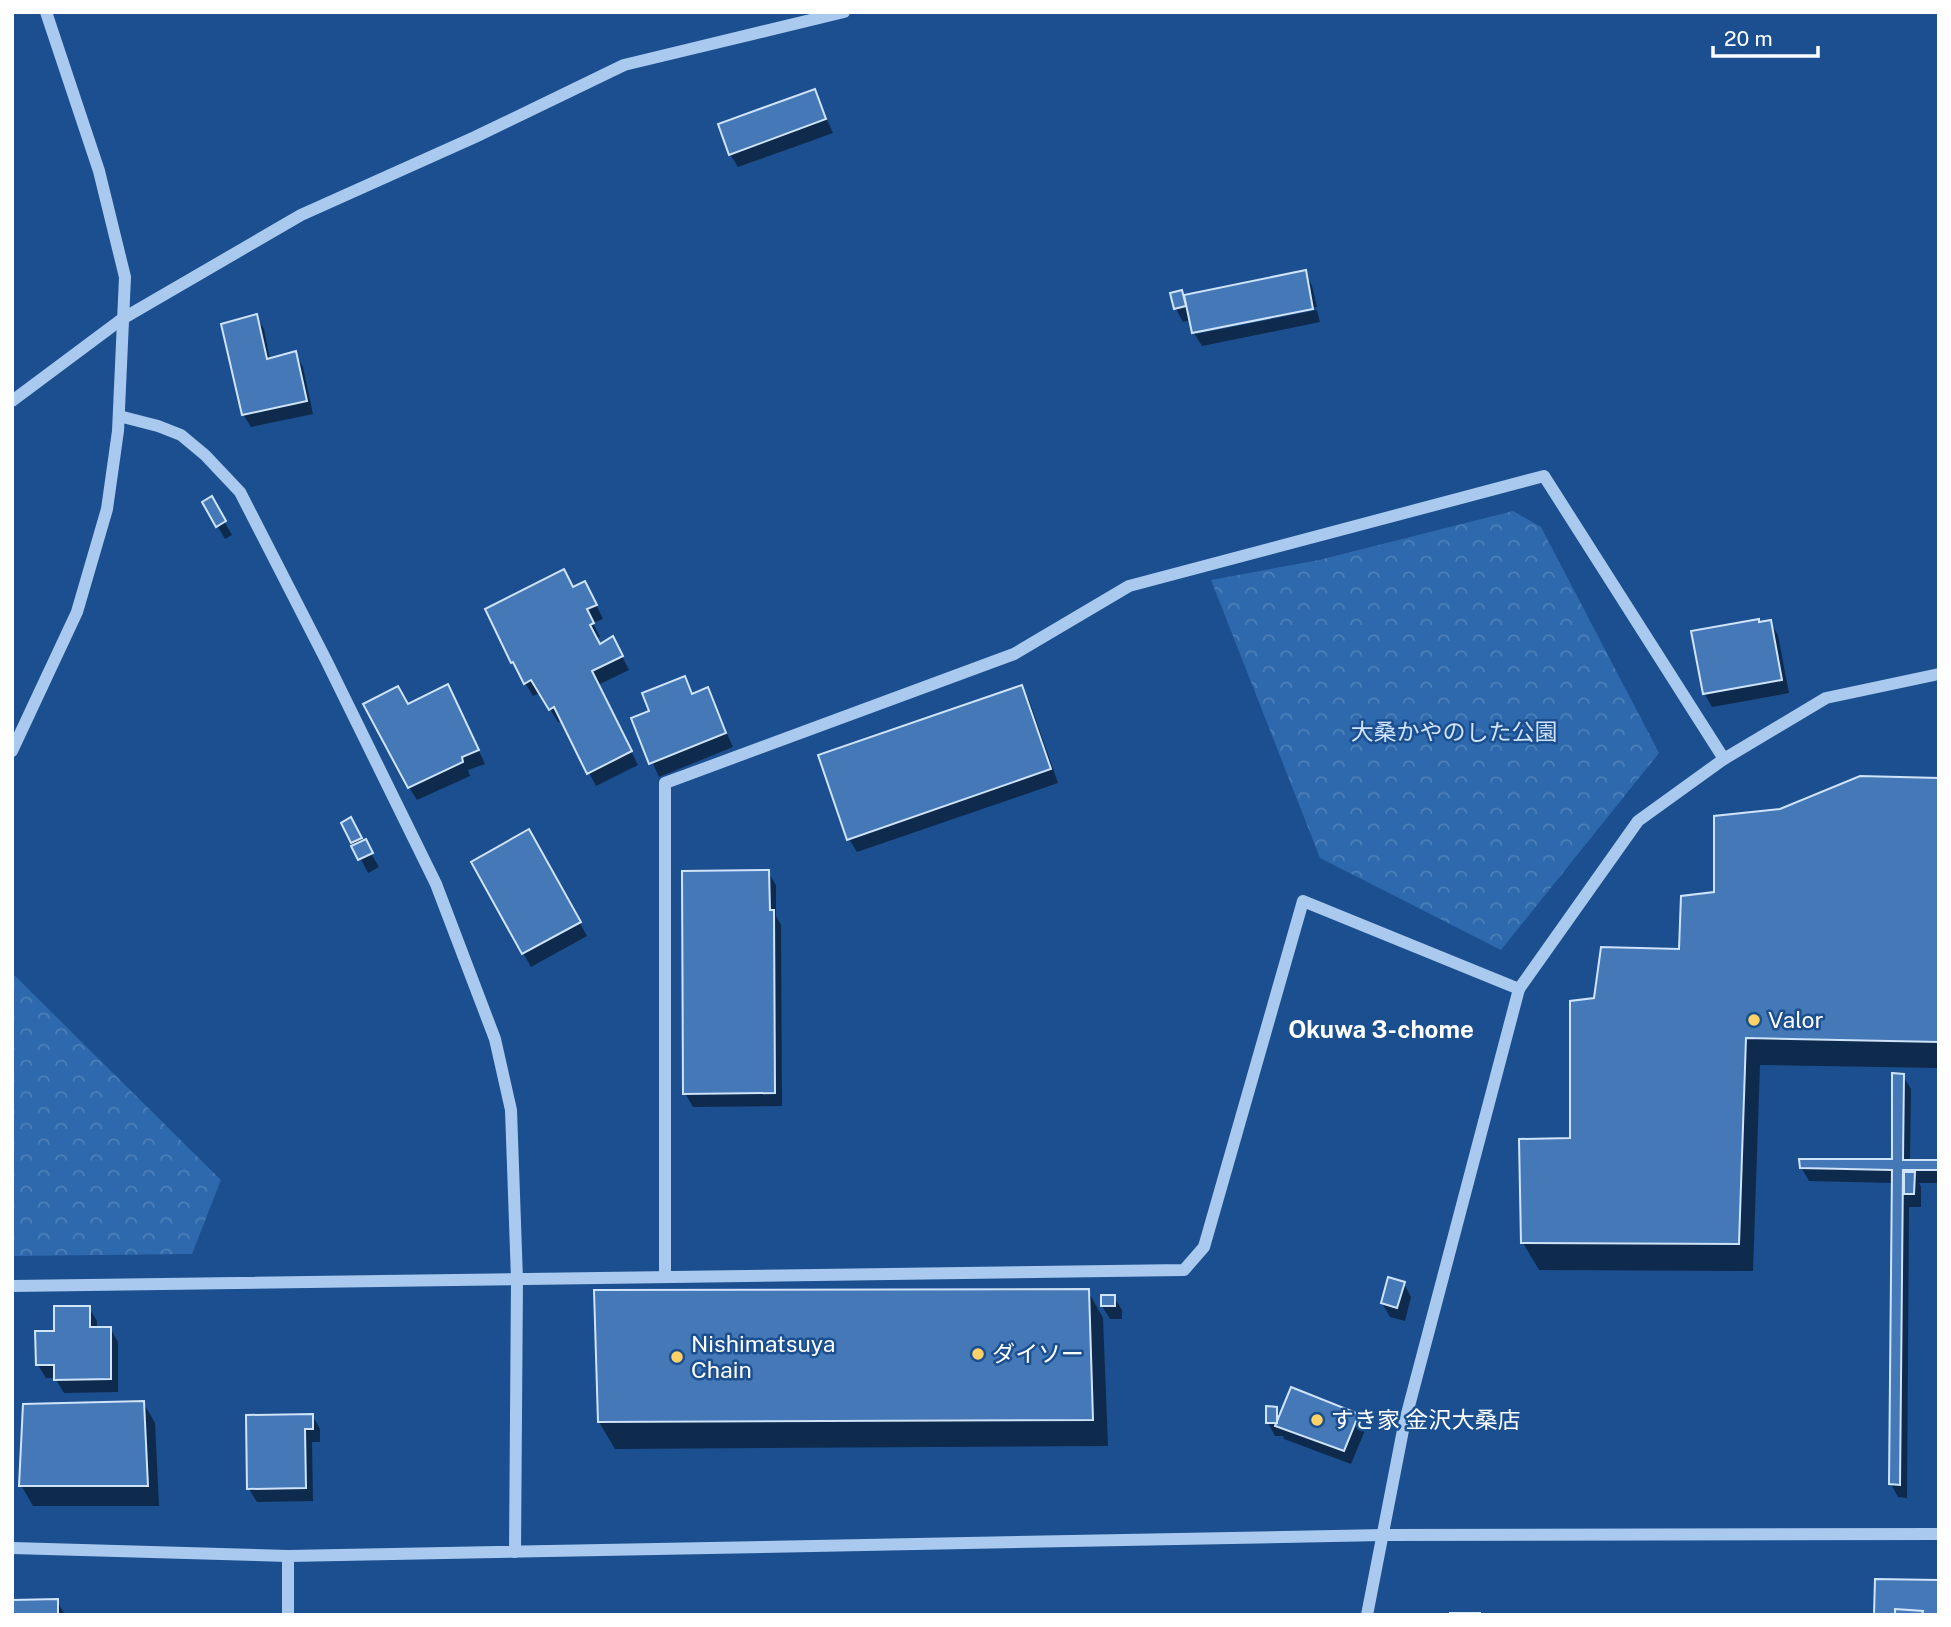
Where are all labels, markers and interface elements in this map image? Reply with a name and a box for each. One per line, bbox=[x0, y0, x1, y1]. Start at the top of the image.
scale bar bbox=[1713, 14, 1818, 58]
text: 20 m bbox=[1724, 26, 1773, 51]
park label: 大桑かやのした公園 bbox=[1351, 718, 1558, 745]
place label: Valor bbox=[1768, 1006, 1824, 1033]
marker: Valor bbox=[1746, 1012, 1762, 1028]
district label: Okuwa 3-chome bbox=[1288, 1015, 1474, 1043]
place label: Nishimatsuya Chain bbox=[691, 1330, 836, 1383]
place label: ダイソー bbox=[992, 1340, 1084, 1367]
marker: ダイソー bbox=[970, 1346, 986, 1362]
marker: Nishimatsuya Chain bbox=[669, 1349, 685, 1365]
place label: すき家 金沢大桑店 bbox=[1331, 1406, 1521, 1433]
marker: すき家 金沢大桑店 bbox=[1309, 1412, 1325, 1428]

